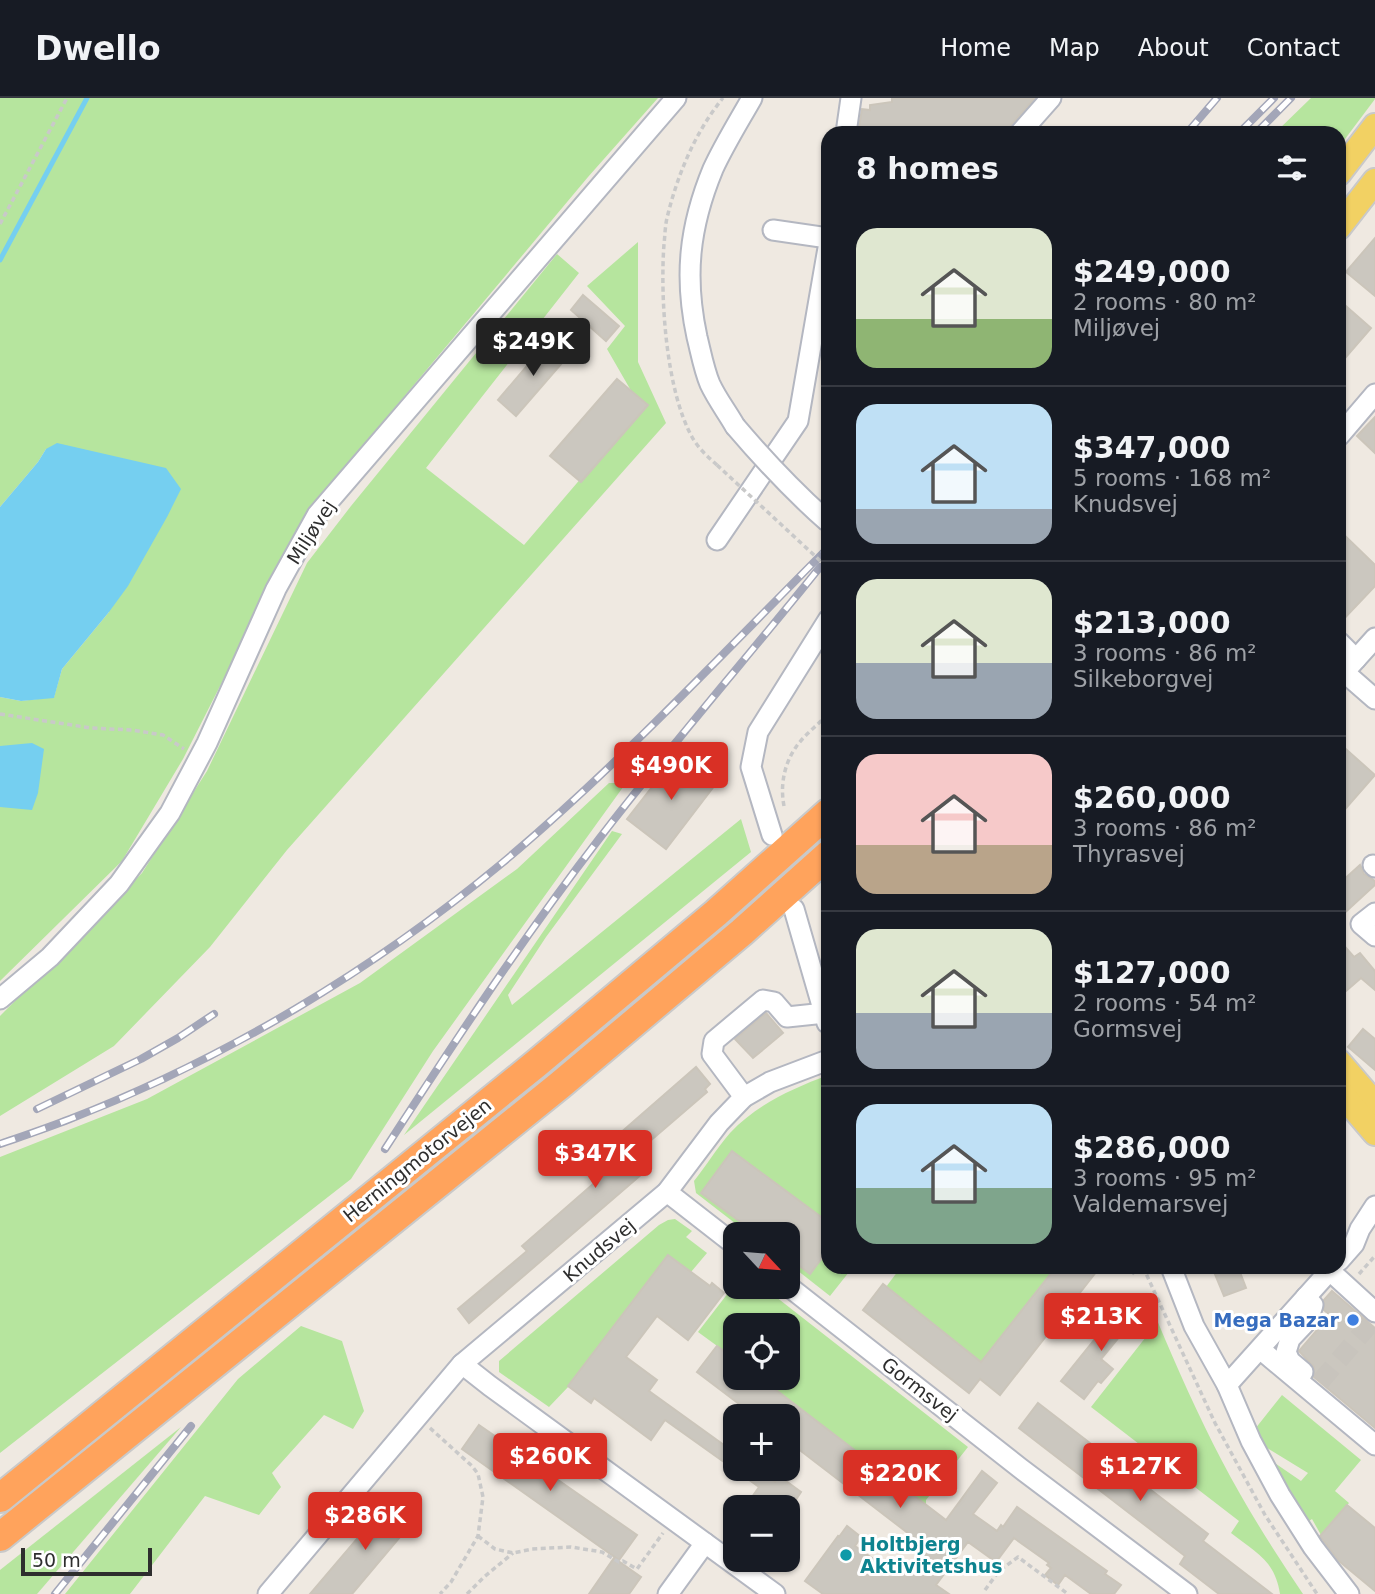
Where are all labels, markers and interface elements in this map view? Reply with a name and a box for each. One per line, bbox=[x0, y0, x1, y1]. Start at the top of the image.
text: Dwello bbox=[35, 29, 161, 68]
text: Home bbox=[940, 34, 1011, 62]
text: Map bbox=[1049, 34, 1100, 62]
text: About bbox=[1138, 34, 1209, 62]
text: Contact bbox=[1247, 34, 1340, 62]
icon: filters bbox=[1273, 149, 1311, 187]
text: 8 homes bbox=[856, 151, 999, 186]
text: $249,000 bbox=[1073, 254, 1231, 289]
icon: home bbox=[912, 256, 996, 340]
text: 2 rooms · 80 m² bbox=[1073, 289, 1257, 315]
text: Miljøvej bbox=[1073, 315, 1160, 341]
pin: $249K bbox=[484, 318, 582, 378]
text: $249K bbox=[492, 328, 574, 354]
text: $347,000 bbox=[1073, 430, 1231, 465]
icon: home bbox=[912, 432, 996, 516]
text: 5 rooms · 168 m² bbox=[1073, 465, 1271, 491]
text: Knudsvej bbox=[1073, 491, 1178, 517]
street label: Miljøvej bbox=[282, 496, 340, 568]
text: $213,000 bbox=[1073, 605, 1231, 640]
icon: home bbox=[912, 607, 996, 691]
text: 3 rooms · 86 m² bbox=[1073, 640, 1257, 666]
text: Silkeborgvej bbox=[1073, 666, 1214, 692]
pin: $490K bbox=[622, 742, 720, 802]
text: $490K bbox=[630, 752, 712, 778]
text: $260,000 bbox=[1073, 780, 1231, 815]
icon: home bbox=[912, 782, 996, 866]
text: 3 rooms · 86 m² bbox=[1073, 815, 1257, 841]
text: Thyrasvej bbox=[1073, 841, 1185, 867]
text: $127,000 bbox=[1073, 955, 1231, 990]
icon: home bbox=[912, 957, 996, 1041]
text: 2 rooms · 54 m² bbox=[1073, 990, 1257, 1016]
text: Gormsvej bbox=[1073, 1016, 1183, 1042]
street label: Herningmotorvejen bbox=[339, 1094, 495, 1226]
pin: $347K bbox=[546, 1130, 644, 1190]
text: $286,000 bbox=[1073, 1130, 1231, 1165]
icon: home bbox=[912, 1132, 996, 1216]
text: $347K bbox=[554, 1140, 636, 1166]
text: 3 rooms · 95 m² bbox=[1073, 1165, 1257, 1191]
text: Valdemarsvej bbox=[1073, 1191, 1228, 1217]
street label: Knudsvej bbox=[559, 1214, 639, 1286]
north arrow bbox=[723, 1222, 800, 1298]
map controls bbox=[723, 1222, 800, 1572]
pin: $213K bbox=[1052, 1294, 1150, 1353]
text: $213K bbox=[1060, 1303, 1142, 1329]
place label: Mega Bazar bbox=[1214, 1309, 1340, 1331]
marker: Mega Bazar bbox=[1345, 1312, 1361, 1328]
button: locate bbox=[723, 1313, 800, 1390]
street label: Gormsvej bbox=[878, 1352, 962, 1426]
button: + bbox=[723, 1404, 800, 1481]
pin: $260K bbox=[501, 1434, 599, 1493]
text: $260K bbox=[509, 1443, 591, 1469]
pin: $127K bbox=[1091, 1444, 1189, 1503]
pin: $220K bbox=[851, 1450, 949, 1510]
text: $127K bbox=[1099, 1453, 1181, 1479]
text: $220K bbox=[859, 1460, 941, 1486]
pin: $286K bbox=[316, 1492, 414, 1552]
button: − bbox=[723, 1495, 800, 1572]
text: $286K bbox=[324, 1502, 406, 1528]
place label: Holtbjerg Aktivitetshus bbox=[860, 1533, 1003, 1577]
scale bar bbox=[21, 1545, 152, 1577]
marker: Holtbjerg Aktivitetshus bbox=[838, 1547, 854, 1563]
text: 50 m bbox=[32, 1549, 81, 1571]

